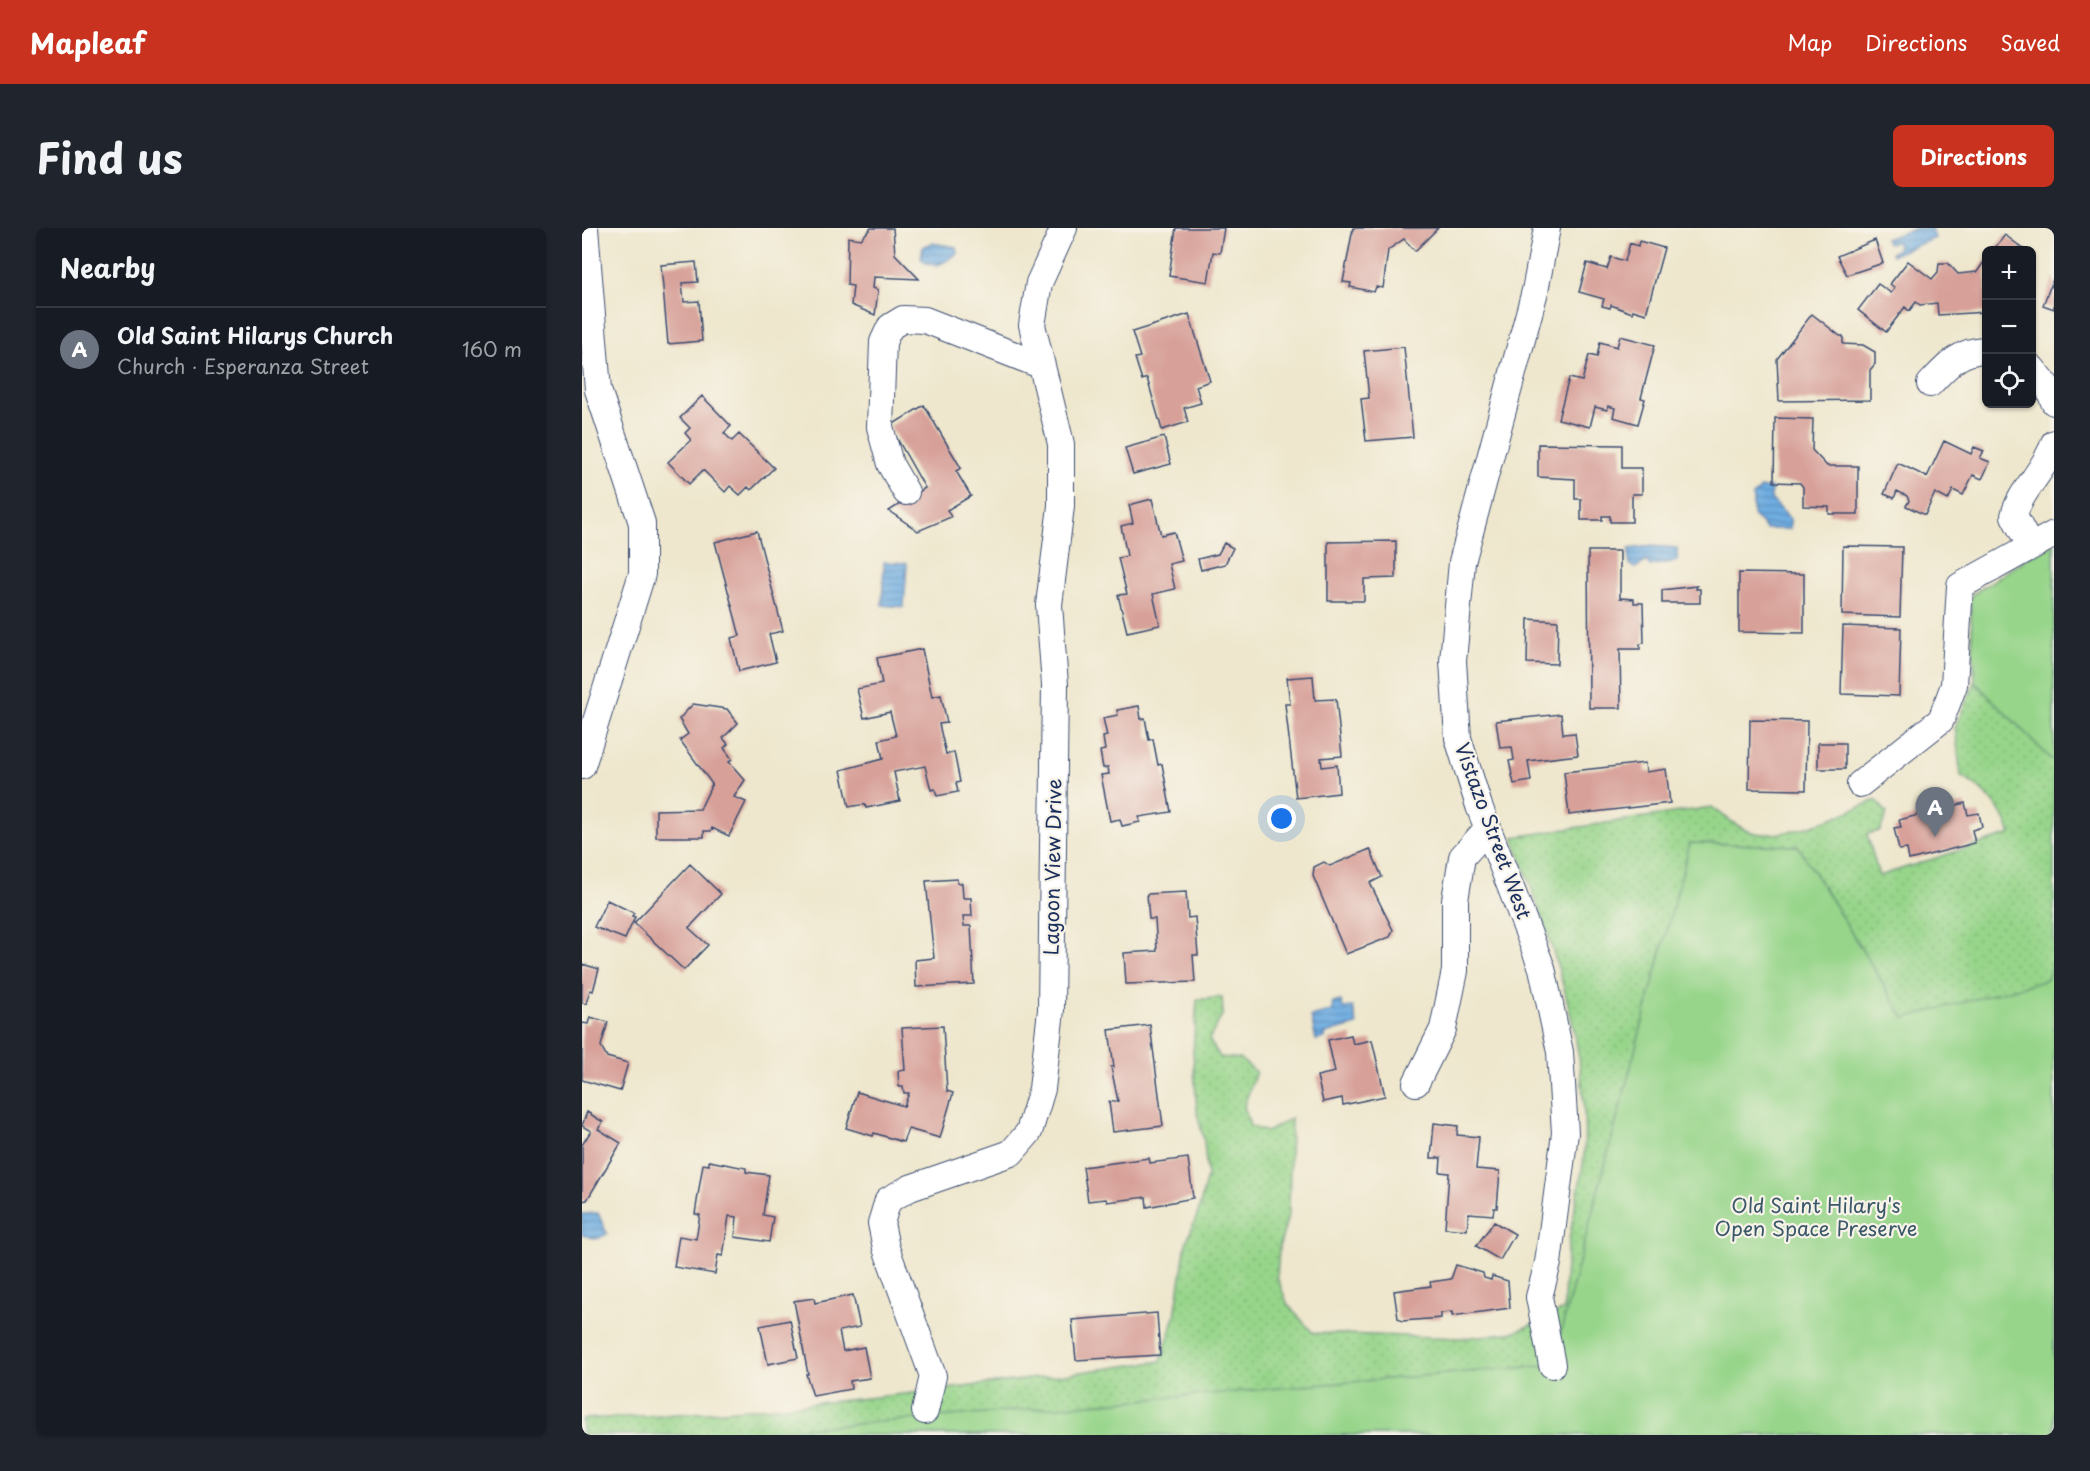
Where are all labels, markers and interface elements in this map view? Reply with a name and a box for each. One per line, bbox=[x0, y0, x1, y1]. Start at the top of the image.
text: Mapleaf bbox=[30, 21, 146, 64]
text: Map bbox=[1787, 26, 1832, 58]
text: Directions bbox=[1865, 26, 1967, 58]
text: Saved bbox=[2000, 26, 2060, 58]
text: Find us bbox=[36, 125, 183, 188]
button: Directions bbox=[1893, 125, 2054, 187]
map controls bbox=[1982, 246, 2036, 408]
button: + bbox=[1982, 246, 2036, 300]
text: Nearby bbox=[60, 248, 155, 287]
button: − bbox=[1982, 300, 2036, 354]
text: Old Saint Hilarys Church bbox=[117, 318, 393, 351]
text: A bbox=[72, 334, 87, 364]
text: 160 m bbox=[462, 334, 522, 364]
text: Church · Esperanza Street bbox=[117, 351, 369, 381]
button: locate bbox=[1982, 354, 2036, 408]
street label: Vistazo Street West bbox=[1448, 738, 1540, 923]
street label: Lagoon View Drive bbox=[1035, 778, 1069, 956]
pin: A bbox=[1916, 788, 1954, 837]
your location bbox=[1267, 804, 1296, 833]
park label: Old Saint Hilary's Open Space Preserve bbox=[1715, 1190, 1917, 1243]

